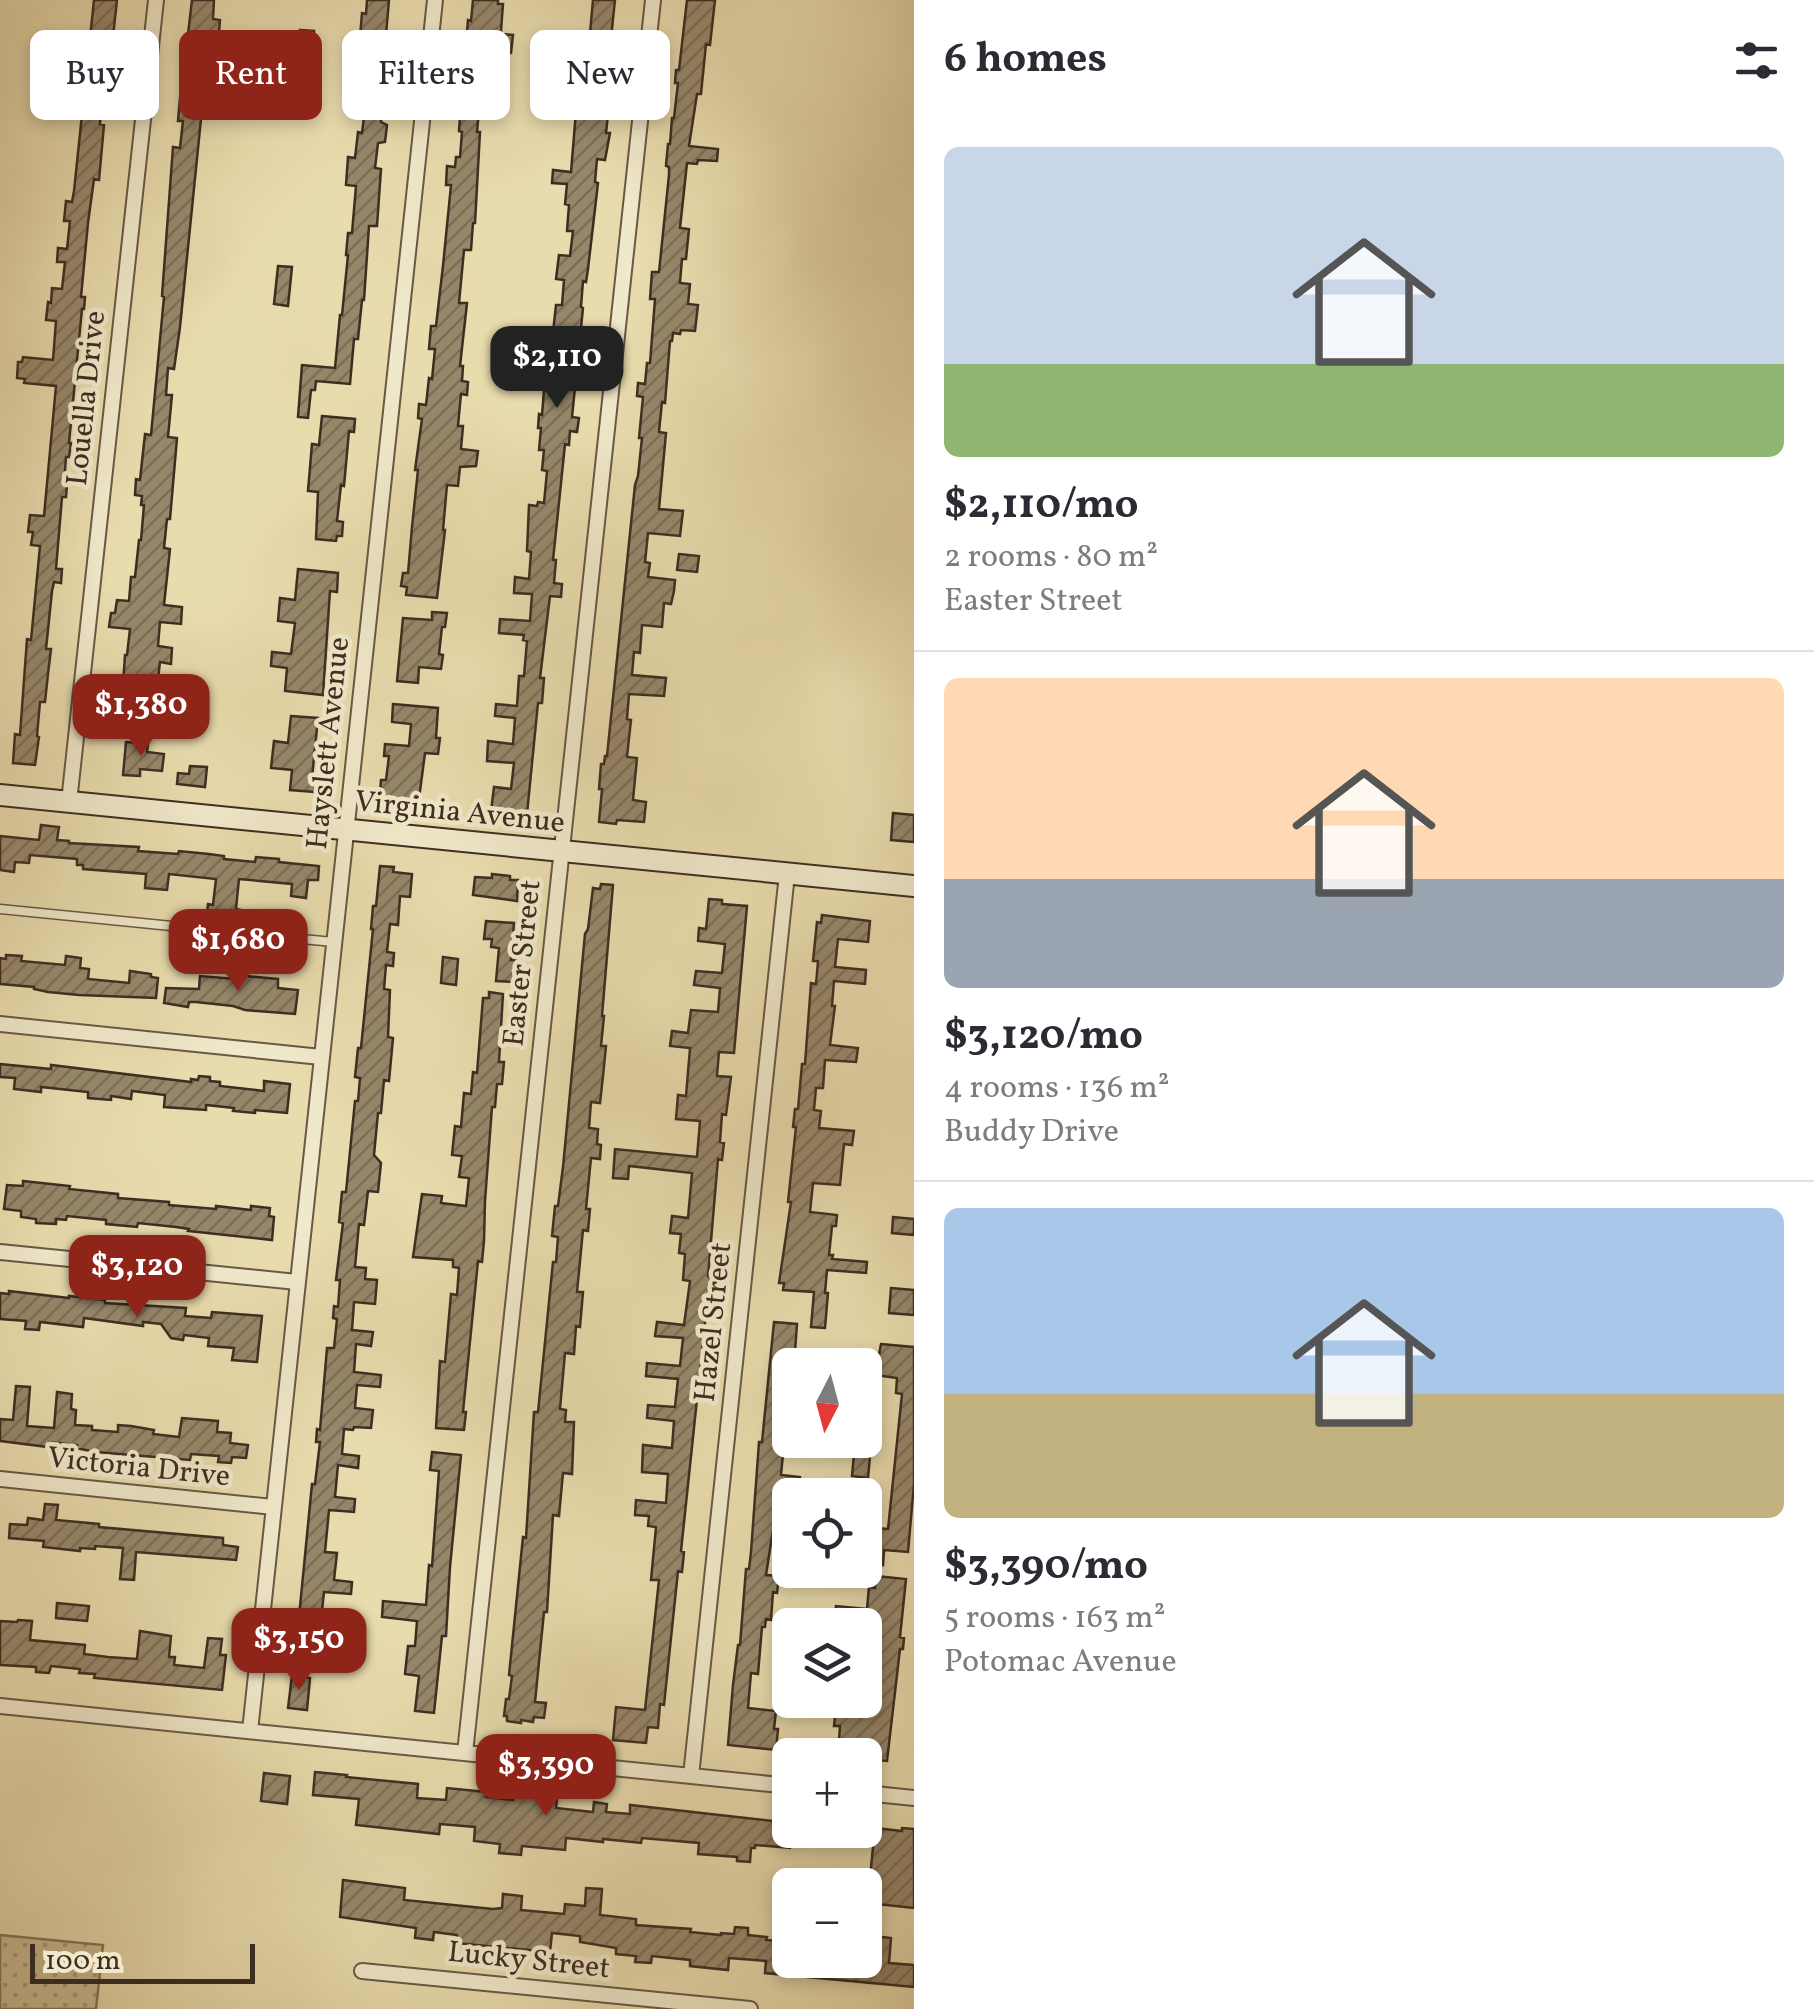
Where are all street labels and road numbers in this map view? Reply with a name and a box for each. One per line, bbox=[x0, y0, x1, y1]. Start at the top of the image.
street label: Louella Drive bbox=[57, 308, 117, 488]
street label: Hayslett Avenue bbox=[297, 635, 361, 852]
street label: Virginia Avenue bbox=[353, 781, 567, 845]
street label: Easter Street bbox=[493, 878, 553, 1049]
street label: Hazel Street bbox=[685, 1240, 743, 1404]
street label: Victoria Drive bbox=[45, 1438, 232, 1498]
street label: Lucky Street bbox=[446, 1932, 612, 1990]

